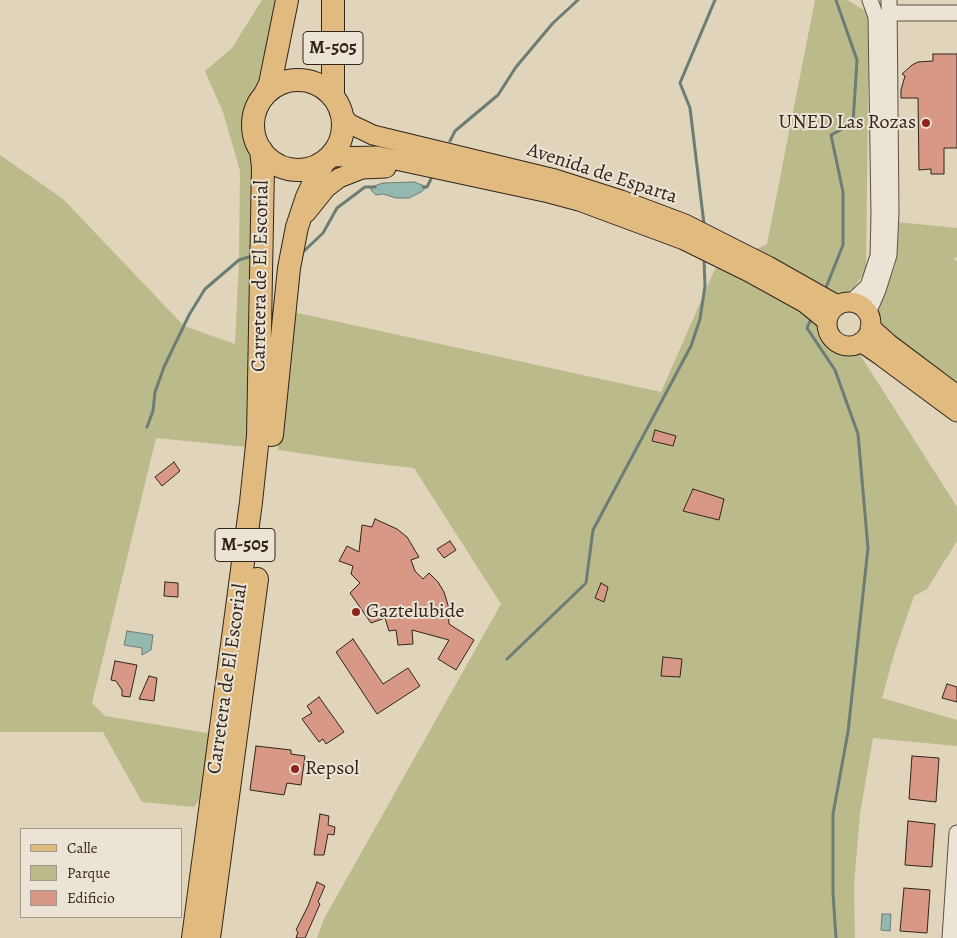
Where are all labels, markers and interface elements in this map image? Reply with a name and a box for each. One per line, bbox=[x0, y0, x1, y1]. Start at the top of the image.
road number: M-505 bbox=[303, 32, 363, 64]
place label: UNED Las Rozas bbox=[779, 111, 916, 135]
marker: UNED Las Rozas bbox=[920, 117, 932, 129]
street label: Avenida de Esparta bbox=[524, 138, 680, 210]
street label: Carretera de El Escorial bbox=[247, 180, 275, 372]
road number: M-505 bbox=[215, 528, 275, 562]
street label: Carretera de El Escorial bbox=[203, 582, 253, 776]
place label: Gaztelubide bbox=[366, 600, 464, 624]
marker: Gaztelubide bbox=[350, 606, 362, 618]
place label: Repsol bbox=[305, 757, 359, 781]
marker: Repsol bbox=[289, 763, 301, 775]
legend bbox=[20, 828, 182, 918]
text: Calle bbox=[67, 838, 97, 858]
text: Parque bbox=[67, 863, 110, 883]
text: Edificio bbox=[67, 888, 115, 908]

